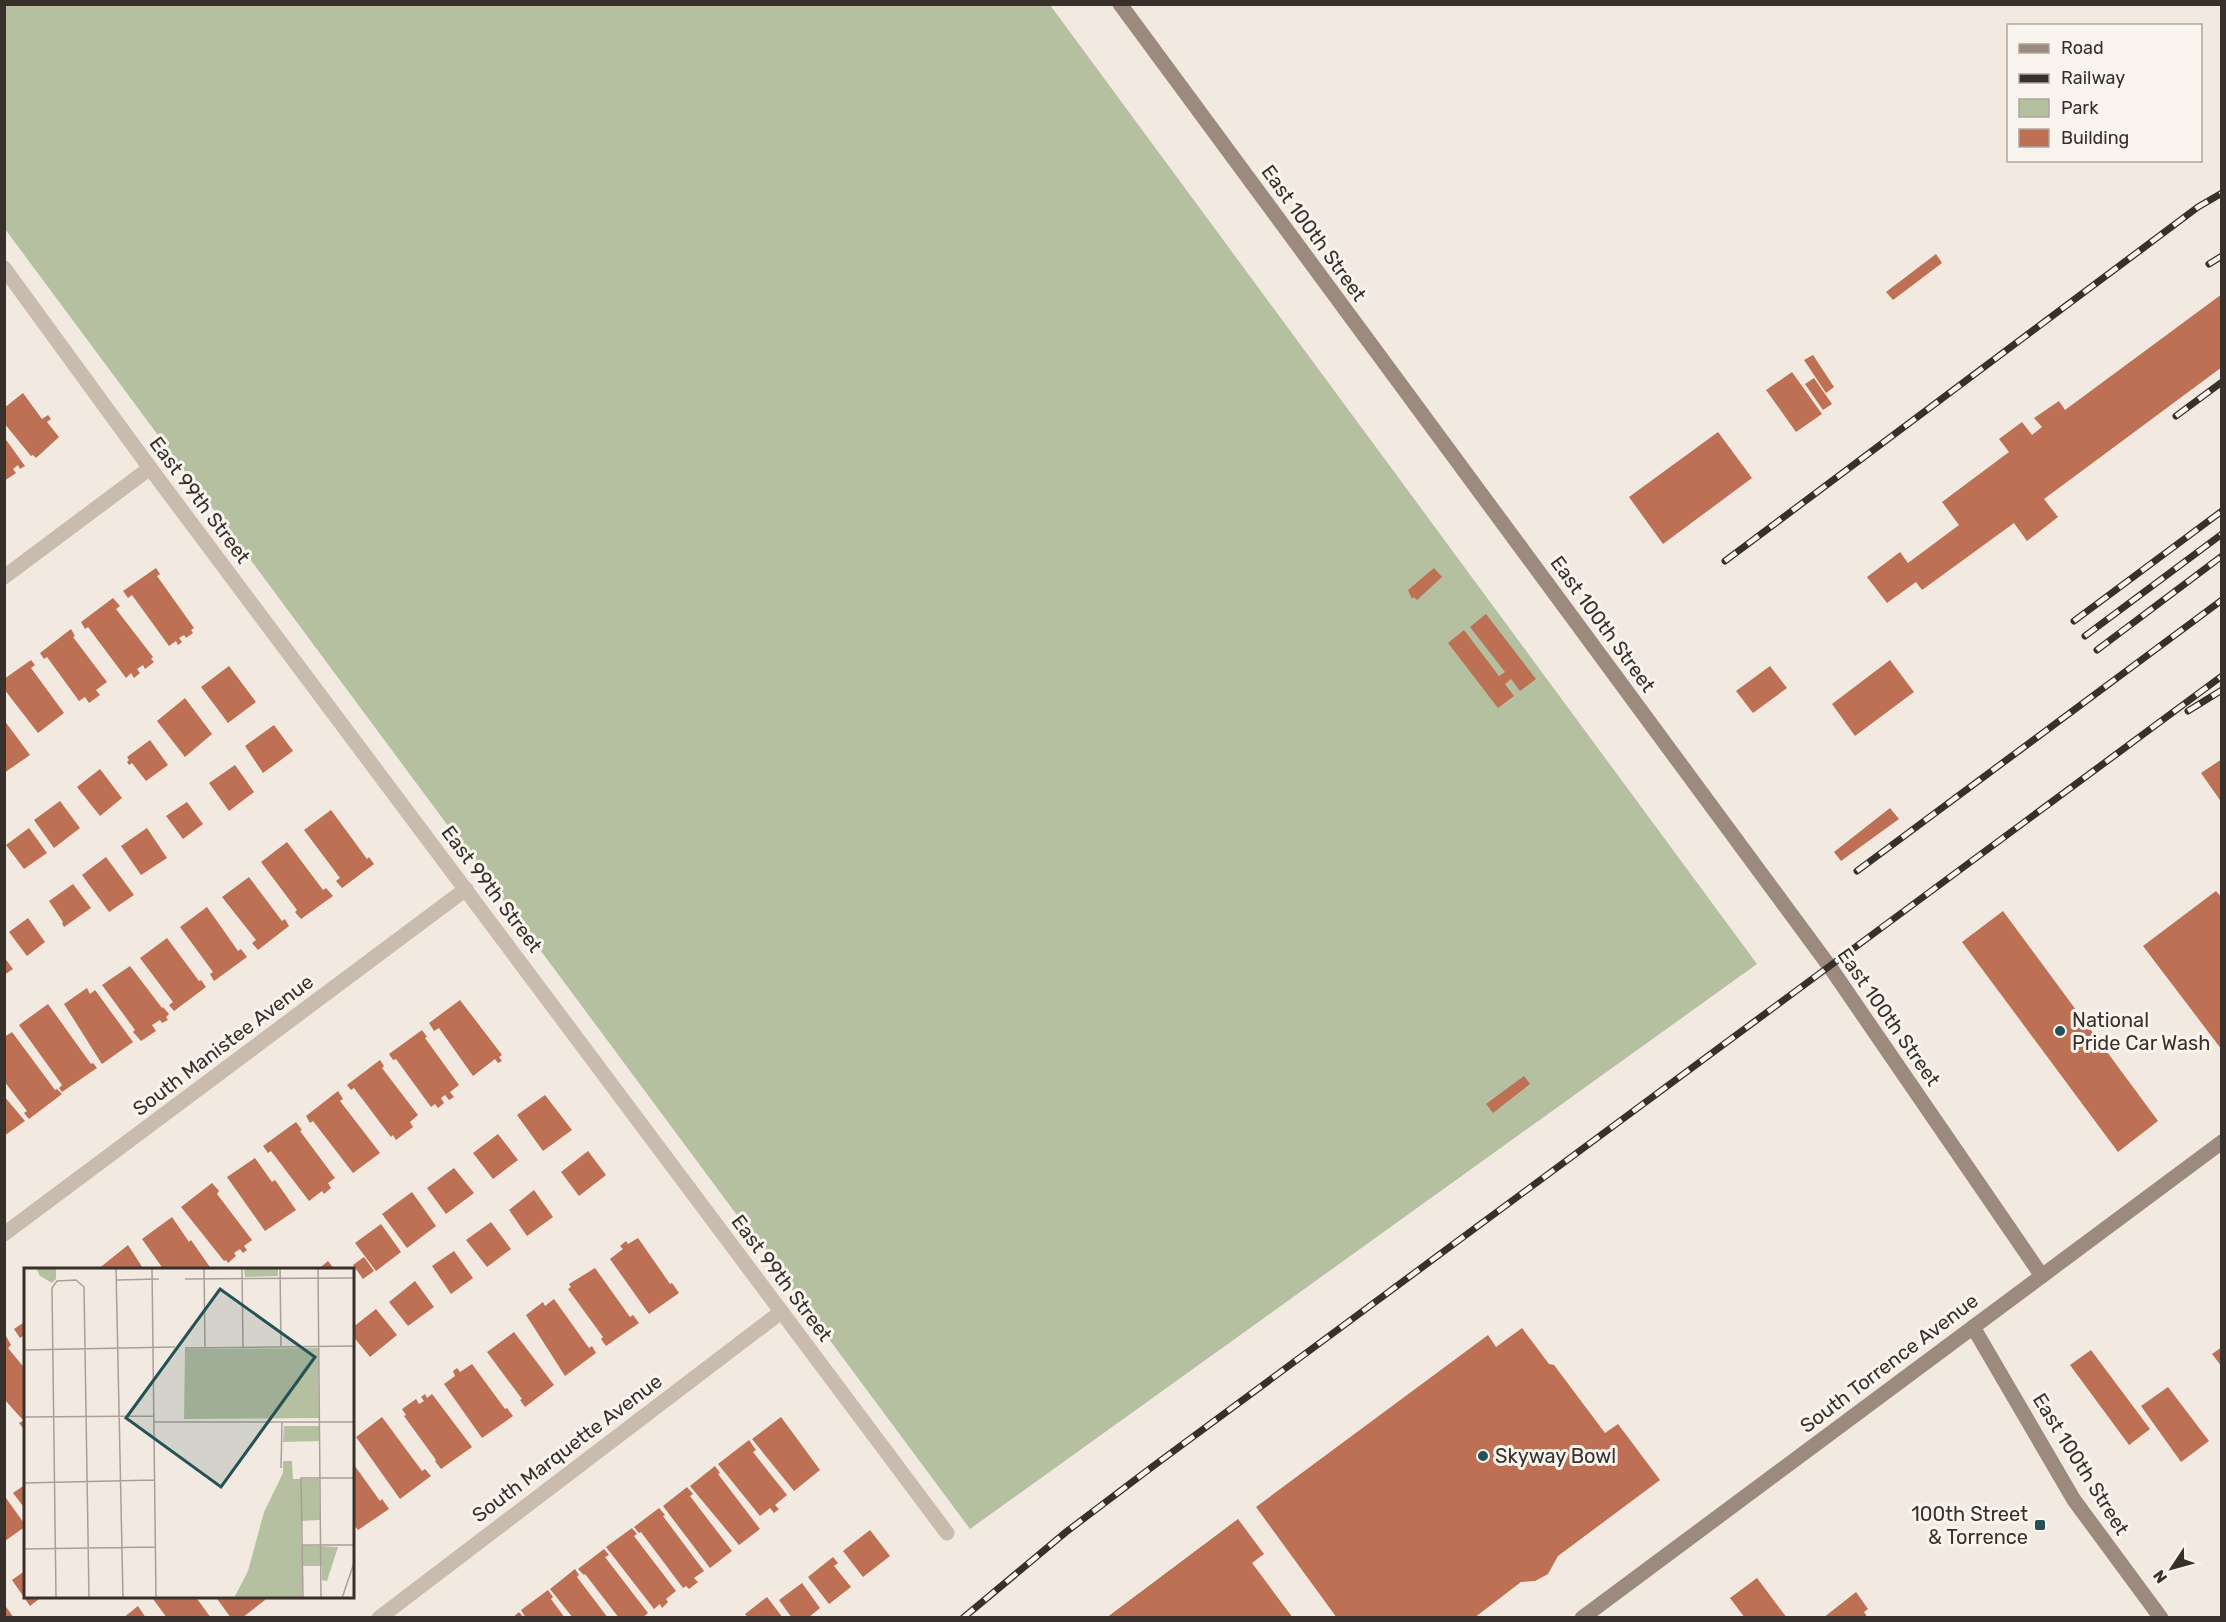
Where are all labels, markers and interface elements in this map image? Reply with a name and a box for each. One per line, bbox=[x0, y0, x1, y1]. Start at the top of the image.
legend bbox=[2007, 24, 2202, 162]
text: Road bbox=[2061, 37, 2104, 59]
text: Railway bbox=[2061, 67, 2125, 89]
text: Park bbox=[2061, 97, 2099, 119]
text: Building bbox=[2061, 127, 2129, 149]
street label: East 100th Street bbox=[1256, 160, 1372, 306]
street label: East 99th Street bbox=[145, 432, 256, 568]
street label: East 100th Street bbox=[1545, 551, 1661, 697]
street label: East 99th Street bbox=[437, 821, 548, 957]
street label: East 100th Street bbox=[1832, 943, 1946, 1091]
street label: South Manistee Avenue bbox=[128, 969, 318, 1121]
place label: National Pride Car Wash bbox=[2072, 1008, 2210, 1055]
marker: National Pride Car Wash bbox=[2053, 1024, 2067, 1038]
street label: East 99th Street bbox=[727, 1210, 838, 1346]
inset map bbox=[24, 1268, 354, 1598]
street label: South Torrence Avenue bbox=[1795, 1288, 1983, 1438]
street label: South Marquette Avenue bbox=[467, 1369, 667, 1527]
street label: East 100th Street bbox=[2028, 1389, 2134, 1540]
place label: Skyway Bowl bbox=[1495, 1444, 1616, 1468]
marker: Skyway Bowl bbox=[1476, 1449, 1490, 1463]
place label: 100th Street & Torrence bbox=[1911, 1502, 2028, 1549]
marker: 100th Street & Torrence bbox=[2033, 1518, 2047, 1532]
north arrow bbox=[2142, 1538, 2202, 1598]
text: N bbox=[2149, 1566, 2171, 1587]

